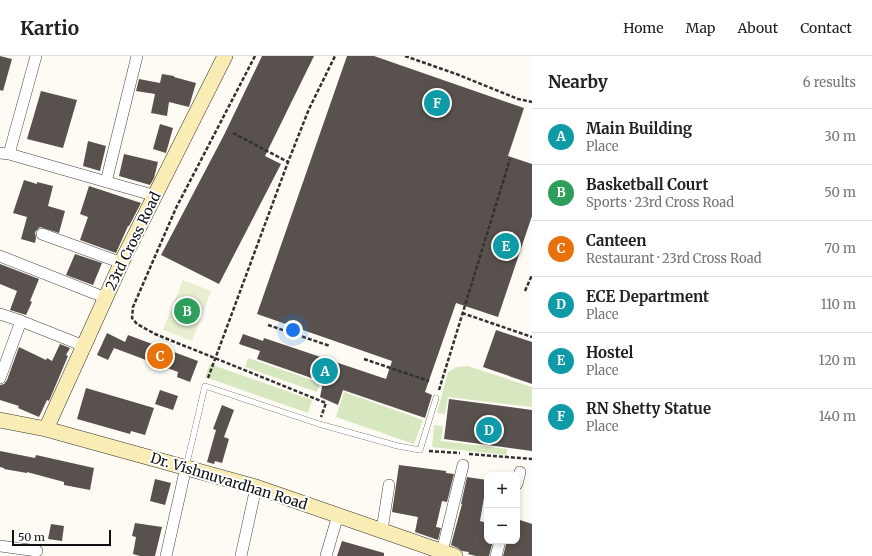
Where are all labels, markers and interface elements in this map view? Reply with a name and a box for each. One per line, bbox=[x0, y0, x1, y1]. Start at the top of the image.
text: Kartio bbox=[20, 16, 79, 40]
text: Home bbox=[623, 19, 664, 37]
text: Map bbox=[686, 19, 715, 37]
text: About bbox=[737, 19, 778, 37]
text: Contact bbox=[800, 19, 852, 37]
text: Nearby bbox=[548, 71, 608, 93]
text: 6 results bbox=[803, 74, 856, 91]
pin: F bbox=[424, 88, 450, 118]
text: Main Building bbox=[586, 119, 692, 138]
text: A bbox=[556, 128, 566, 145]
text: 30 m bbox=[824, 128, 856, 145]
text: Place bbox=[586, 138, 619, 155]
text: Basketball Court bbox=[586, 175, 708, 194]
text: B bbox=[556, 184, 566, 201]
text: 50 m bbox=[824, 184, 856, 201]
street label: 23rd Cross Road bbox=[101, 188, 165, 293]
text: Sports · 23rd Cross Road bbox=[586, 194, 734, 211]
pin: E bbox=[493, 231, 519, 261]
text: Canteen bbox=[586, 231, 647, 250]
text: C bbox=[557, 240, 565, 257]
text: 70 m bbox=[825, 240, 856, 257]
text: Restaurant · 23rd Cross Road bbox=[586, 250, 762, 267]
text: ECE Department bbox=[586, 287, 709, 306]
pin: B bbox=[174, 296, 200, 326]
text: D bbox=[556, 296, 566, 313]
text: 110 m bbox=[821, 296, 856, 313]
text: Place bbox=[586, 306, 619, 323]
your location bbox=[283, 320, 303, 340]
pin: C bbox=[147, 341, 173, 371]
text: Hostel bbox=[586, 343, 633, 362]
text: E bbox=[557, 352, 565, 369]
text: 120 m bbox=[818, 352, 856, 369]
pin: A bbox=[312, 356, 338, 386]
text: Place bbox=[586, 362, 619, 379]
text: RN Shetty Statue bbox=[586, 399, 711, 418]
text: F bbox=[557, 408, 565, 425]
text: 140 m bbox=[819, 408, 856, 425]
pin: D bbox=[476, 415, 502, 445]
text: Place bbox=[586, 418, 619, 435]
street label: Dr. Vishnuvardhan Road bbox=[148, 449, 310, 514]
map controls bbox=[484, 472, 520, 544]
button: + bbox=[484, 472, 520, 508]
button: − bbox=[484, 508, 520, 544]
scale bar bbox=[12, 528, 111, 547]
text: 50 m bbox=[18, 530, 45, 544]

